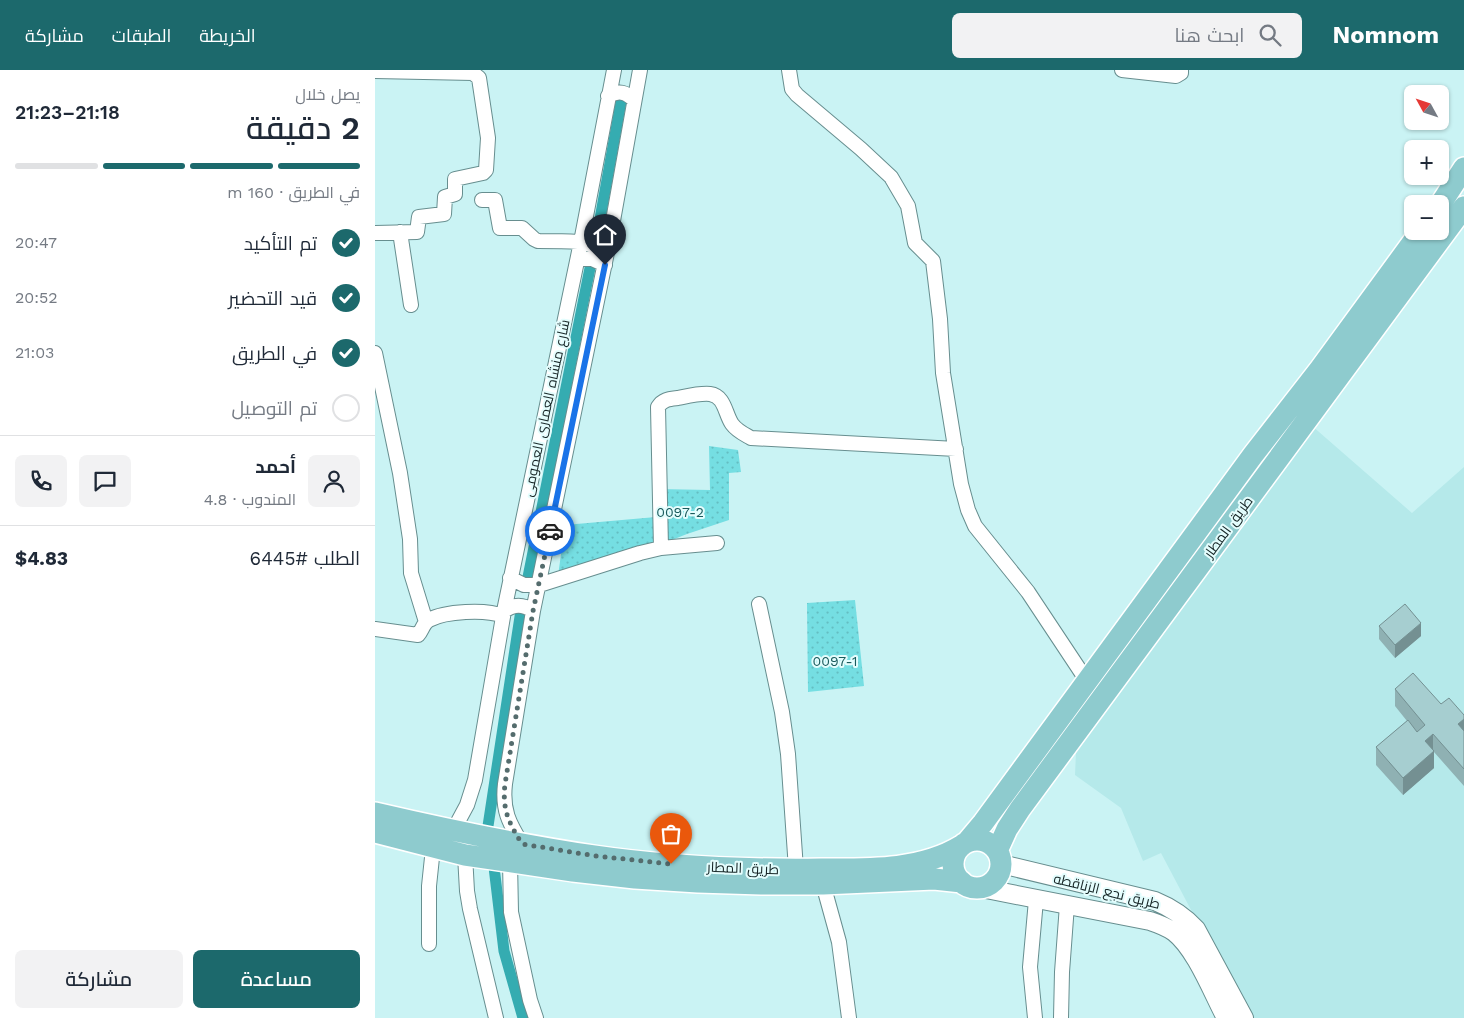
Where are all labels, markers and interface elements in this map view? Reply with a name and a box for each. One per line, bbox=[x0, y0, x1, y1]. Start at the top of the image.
search box bbox=[952, 13, 1302, 58]
icon: search bbox=[1256, 21, 1284, 49]
text: Nomnom bbox=[1332, 21, 1439, 49]
text: ابحث هنا bbox=[1175, 24, 1244, 47]
text: مشاركة bbox=[25, 25, 84, 46]
text: الطبقات bbox=[112, 25, 171, 46]
text: الخريطة bbox=[199, 25, 256, 46]
text: يصل خلال bbox=[295, 85, 360, 104]
north arrow bbox=[1404, 85, 1449, 130]
map controls bbox=[1404, 85, 1449, 240]
text: 21:18–21:23 bbox=[15, 101, 120, 124]
text: 2 دقيقة bbox=[246, 109, 360, 147]
button: + bbox=[1404, 140, 1449, 185]
text: في الطريق · 160 m bbox=[227, 183, 360, 202]
button: − bbox=[1404, 195, 1449, 240]
pin bbox=[584, 214, 626, 265]
icon: home bbox=[591, 221, 619, 249]
icon: check bbox=[332, 229, 360, 257]
text: تم التأكيد bbox=[244, 232, 317, 255]
text: 20:47 bbox=[15, 233, 57, 252]
icon: check bbox=[332, 284, 360, 312]
text: قيد التحضير bbox=[228, 287, 317, 310]
text: 20:52 bbox=[15, 288, 58, 307]
street label: شارع منشاه العمارى العمومى bbox=[519, 318, 574, 498]
icon: check bbox=[332, 339, 360, 367]
text: في الطريق bbox=[232, 342, 317, 365]
text: 21:03 bbox=[15, 343, 54, 362]
text: تم التوصيل bbox=[232, 397, 317, 420]
button: phone bbox=[15, 455, 67, 507]
button: chat bbox=[79, 455, 131, 507]
text: أحمد bbox=[255, 455, 296, 478]
button: person bbox=[308, 455, 360, 507]
text: المندوب · 4.8 bbox=[204, 490, 296, 509]
street label: طريق المطار bbox=[1200, 493, 1256, 562]
park label: 0097-2 bbox=[656, 504, 704, 520]
courier bbox=[525, 506, 575, 556]
icon: car bbox=[536, 517, 564, 545]
text: $4.83 bbox=[15, 547, 68, 570]
text: الطلب #6445 bbox=[250, 547, 360, 570]
park label: 0097-1 bbox=[813, 653, 857, 669]
pin bbox=[650, 813, 692, 864]
icon: bag bbox=[657, 820, 685, 848]
street label: طريق المطار bbox=[706, 859, 779, 878]
street label: طريق نجع الزناقطه bbox=[1052, 870, 1162, 913]
button: مشاركة bbox=[15, 950, 183, 1008]
button: مساعدة bbox=[193, 950, 360, 1008]

